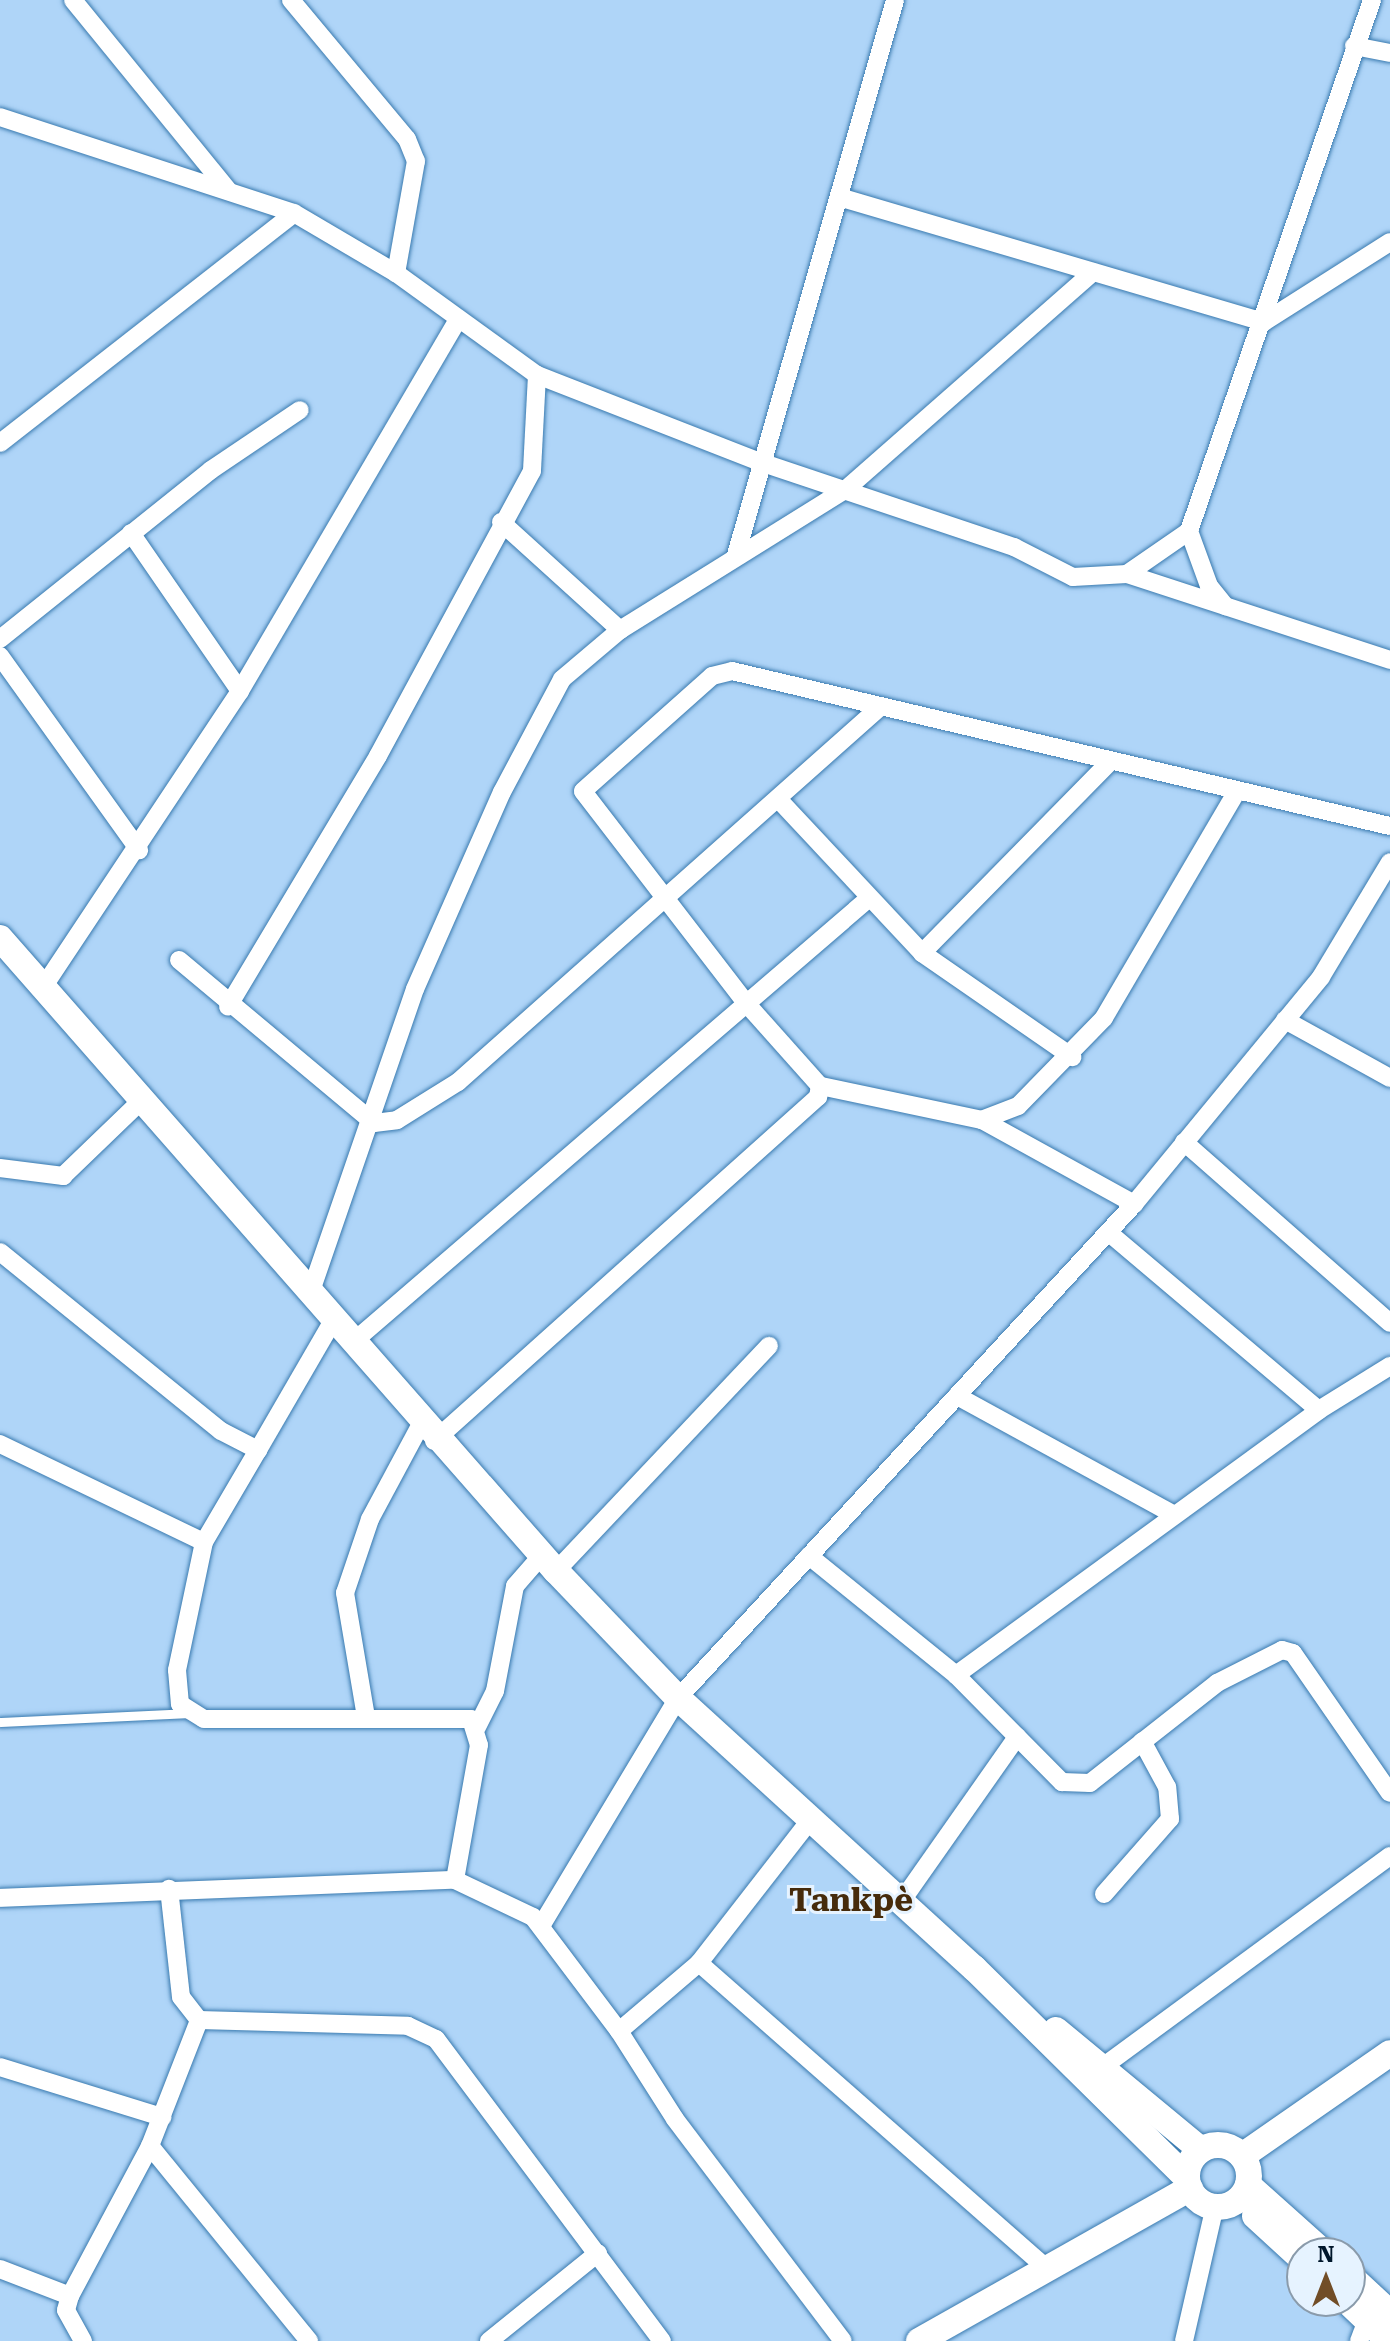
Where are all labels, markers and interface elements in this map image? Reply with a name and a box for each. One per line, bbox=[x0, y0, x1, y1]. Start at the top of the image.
district label: Tankpè bbox=[789, 1881, 913, 1919]
north arrow bbox=[1286, 2237, 1366, 2317]
text: N bbox=[1318, 2242, 1334, 2267]

